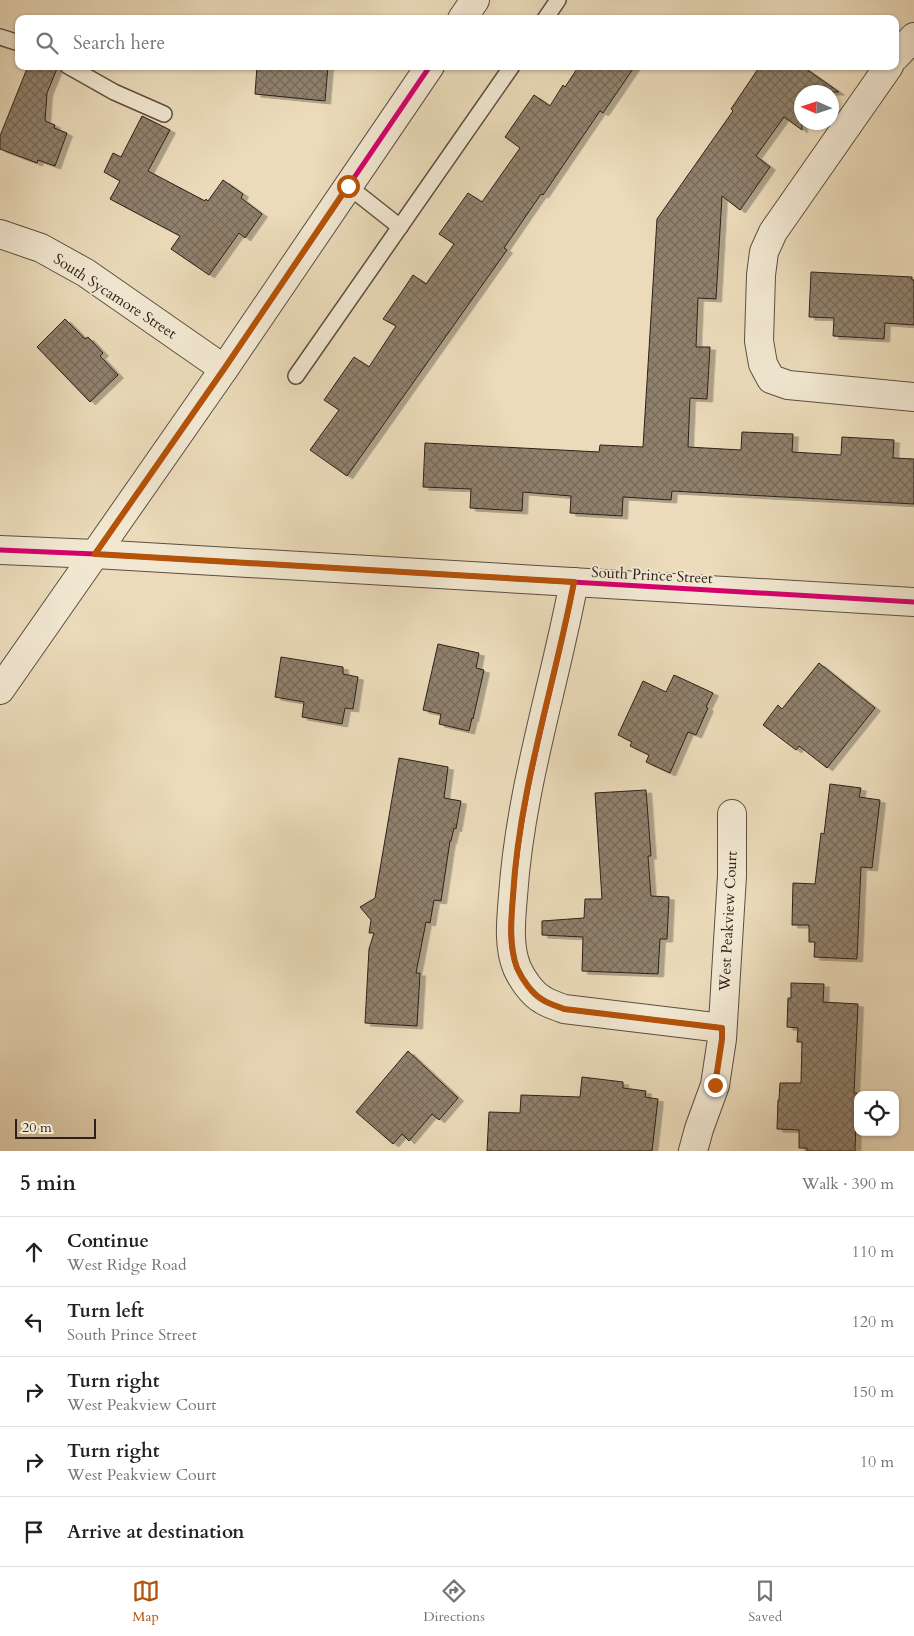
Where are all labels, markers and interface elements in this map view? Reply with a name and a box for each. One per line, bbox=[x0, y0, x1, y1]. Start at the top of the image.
search box bbox=[15, 15, 899, 70]
icon: search bbox=[33, 29, 61, 57]
text: Search here bbox=[73, 30, 165, 56]
north arrow bbox=[794, 85, 839, 130]
route start bbox=[337, 175, 360, 198]
street label: South Sycamore Street bbox=[50, 249, 181, 343]
street label: South Prince Street bbox=[591, 562, 714, 588]
street label: West Peakview Court bbox=[714, 850, 742, 992]
route end bbox=[704, 1074, 727, 1097]
map controls bbox=[854, 1091, 899, 1136]
button: locate bbox=[854, 1091, 899, 1136]
scale bar bbox=[15, 1116, 96, 1139]
text: 20 m bbox=[22, 1118, 52, 1137]
text: 5 min bbox=[20, 1169, 76, 1198]
text: Walk · 390 m bbox=[802, 1173, 894, 1195]
text: Continue bbox=[67, 1228, 149, 1254]
icon: ahead bbox=[20, 1238, 48, 1266]
text: 110 m bbox=[852, 1241, 894, 1263]
text: West Ridge Road bbox=[67, 1254, 186, 1276]
text: Turn left bbox=[67, 1298, 144, 1324]
icon: left bbox=[20, 1308, 48, 1336]
text: 120 m bbox=[852, 1311, 894, 1333]
text: South Prince Street bbox=[67, 1324, 197, 1346]
text: Turn right bbox=[67, 1368, 159, 1394]
icon: right bbox=[20, 1378, 48, 1406]
text: 150 m bbox=[852, 1381, 894, 1403]
text: West Peakview Court bbox=[67, 1394, 216, 1416]
text: Turn right bbox=[67, 1438, 159, 1464]
icon: right bbox=[20, 1448, 48, 1476]
text: 10 m bbox=[860, 1451, 894, 1473]
text: West Peakview Court bbox=[67, 1464, 216, 1486]
icon: arrive bbox=[20, 1518, 48, 1546]
text: Arrive at destination bbox=[67, 1519, 244, 1545]
tab: Map bbox=[132, 1577, 160, 1626]
tab: Directions bbox=[423, 1577, 485, 1626]
tab: Saved bbox=[748, 1577, 782, 1626]

